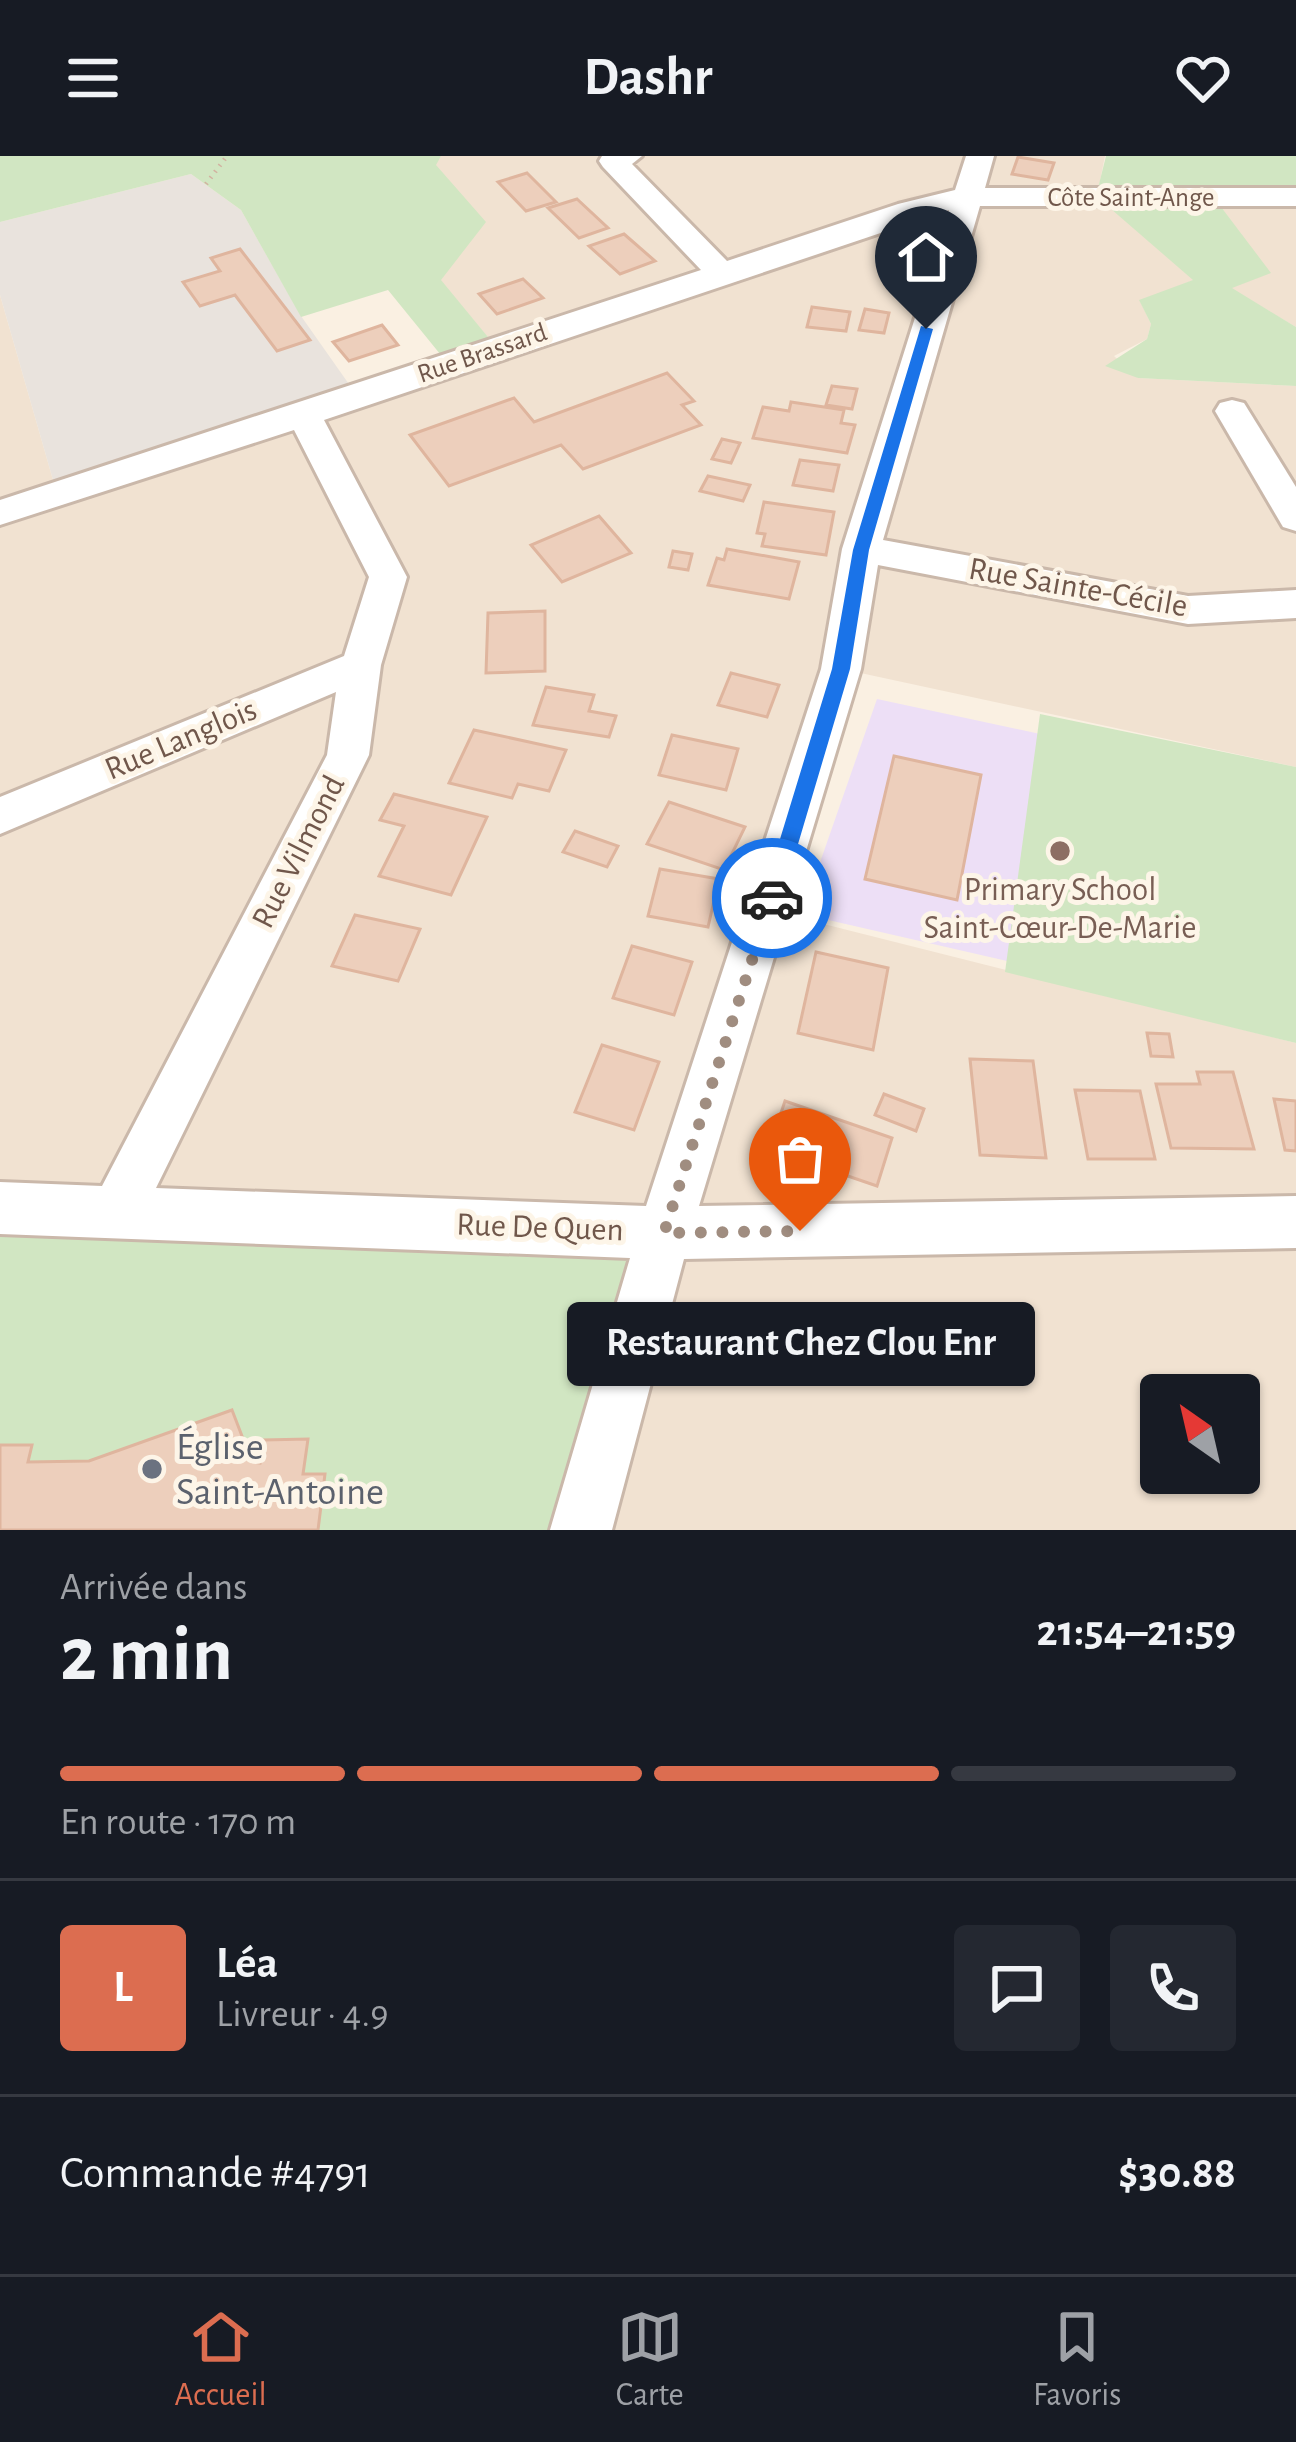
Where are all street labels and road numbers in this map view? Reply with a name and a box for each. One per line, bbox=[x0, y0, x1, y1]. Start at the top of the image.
street label: Côte Saint-Ange bbox=[1047, 184, 1215, 211]
street label: Rue Brassard bbox=[414, 318, 550, 388]
street label: Rue Sainte-Cécile bbox=[966, 553, 1190, 623]
street label: Rue Langlois bbox=[100, 693, 262, 787]
street label: Rue Vilmond bbox=[247, 770, 351, 934]
street label: Rue De Quen bbox=[456, 1209, 624, 1247]

